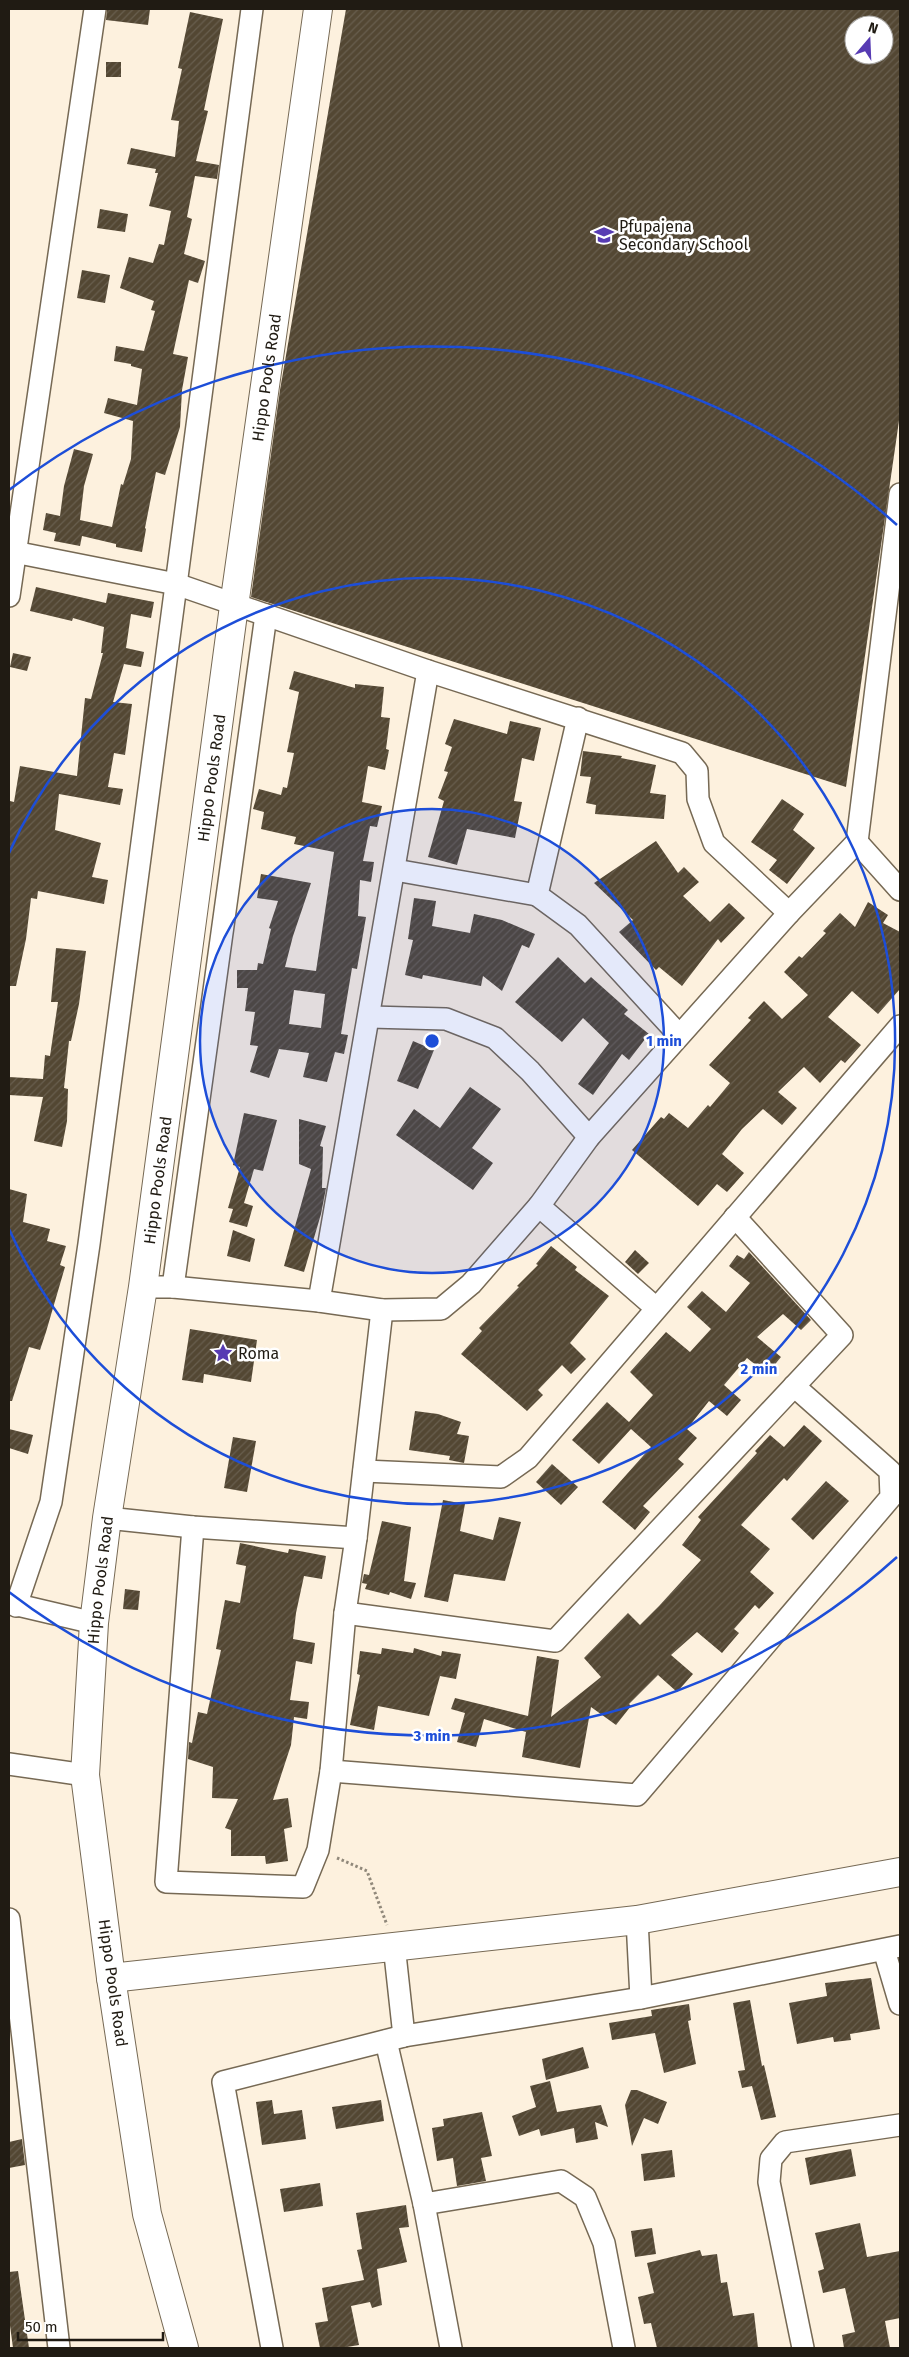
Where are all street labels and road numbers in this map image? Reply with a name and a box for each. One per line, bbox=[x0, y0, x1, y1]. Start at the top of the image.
street label: Hippo Pools Road bbox=[248, 312, 285, 443]
street label: Hippo Pools Road bbox=[193, 713, 229, 843]
street label: Hippo Pools Road bbox=[139, 1115, 175, 1245]
street label: Hippo Pools Road bbox=[83, 1515, 117, 1645]
street label: Hippo Pools Road bbox=[95, 1918, 131, 2048]

